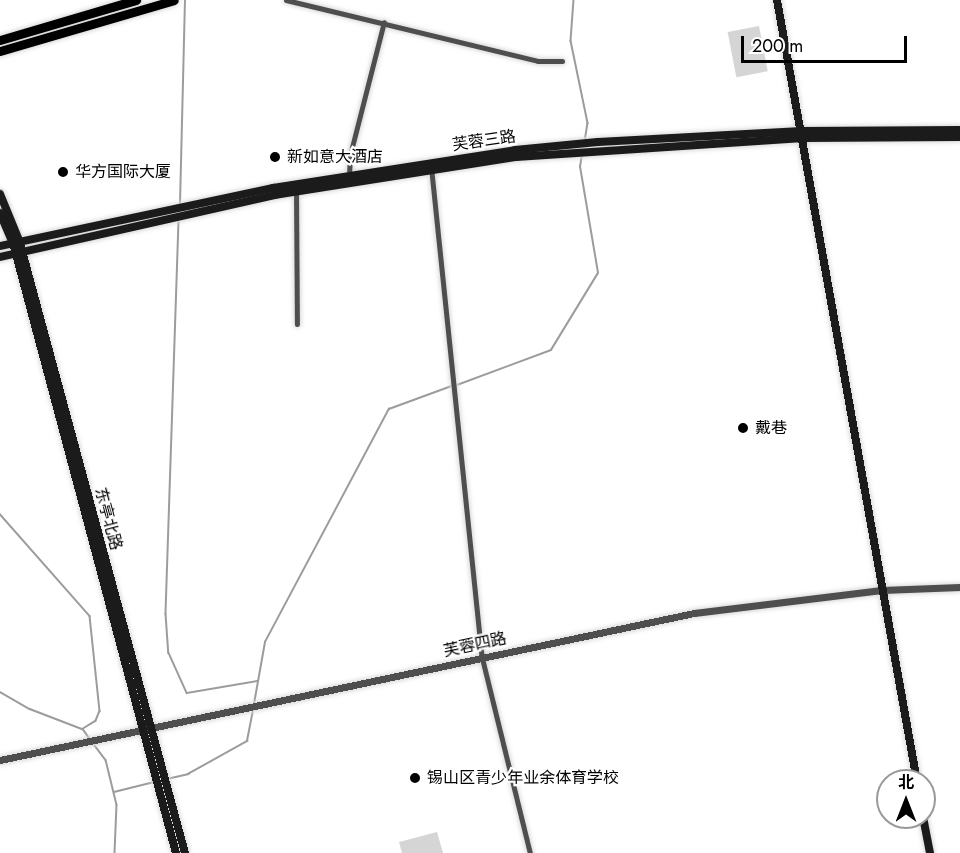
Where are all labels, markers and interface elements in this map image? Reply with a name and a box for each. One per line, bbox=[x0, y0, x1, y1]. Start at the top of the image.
scale bar bbox=[744, 24, 910, 62]
text: 200 m bbox=[752, 33, 803, 59]
street label: 芙蓉三路 bbox=[451, 127, 517, 155]
place label: 新如意大酒店 bbox=[287, 147, 383, 167]
marker: 新如意大酒店 bbox=[268, 150, 282, 164]
place label: 华方国际大厦 bbox=[75, 162, 171, 182]
marker: 华方国际大厦 bbox=[56, 165, 70, 179]
place label: 戴巷 bbox=[755, 418, 787, 438]
marker: 戴巷 bbox=[736, 421, 750, 435]
street label: 东亭北路 bbox=[90, 486, 126, 552]
street label: 芙蓉四路 bbox=[442, 629, 508, 661]
place label: 锡山区青少年业余体育学校 bbox=[427, 768, 619, 788]
north arrow bbox=[876, 769, 936, 829]
marker: 锡山区青少年业余体育学校 bbox=[408, 771, 422, 785]
text: 北 bbox=[898, 771, 914, 794]

